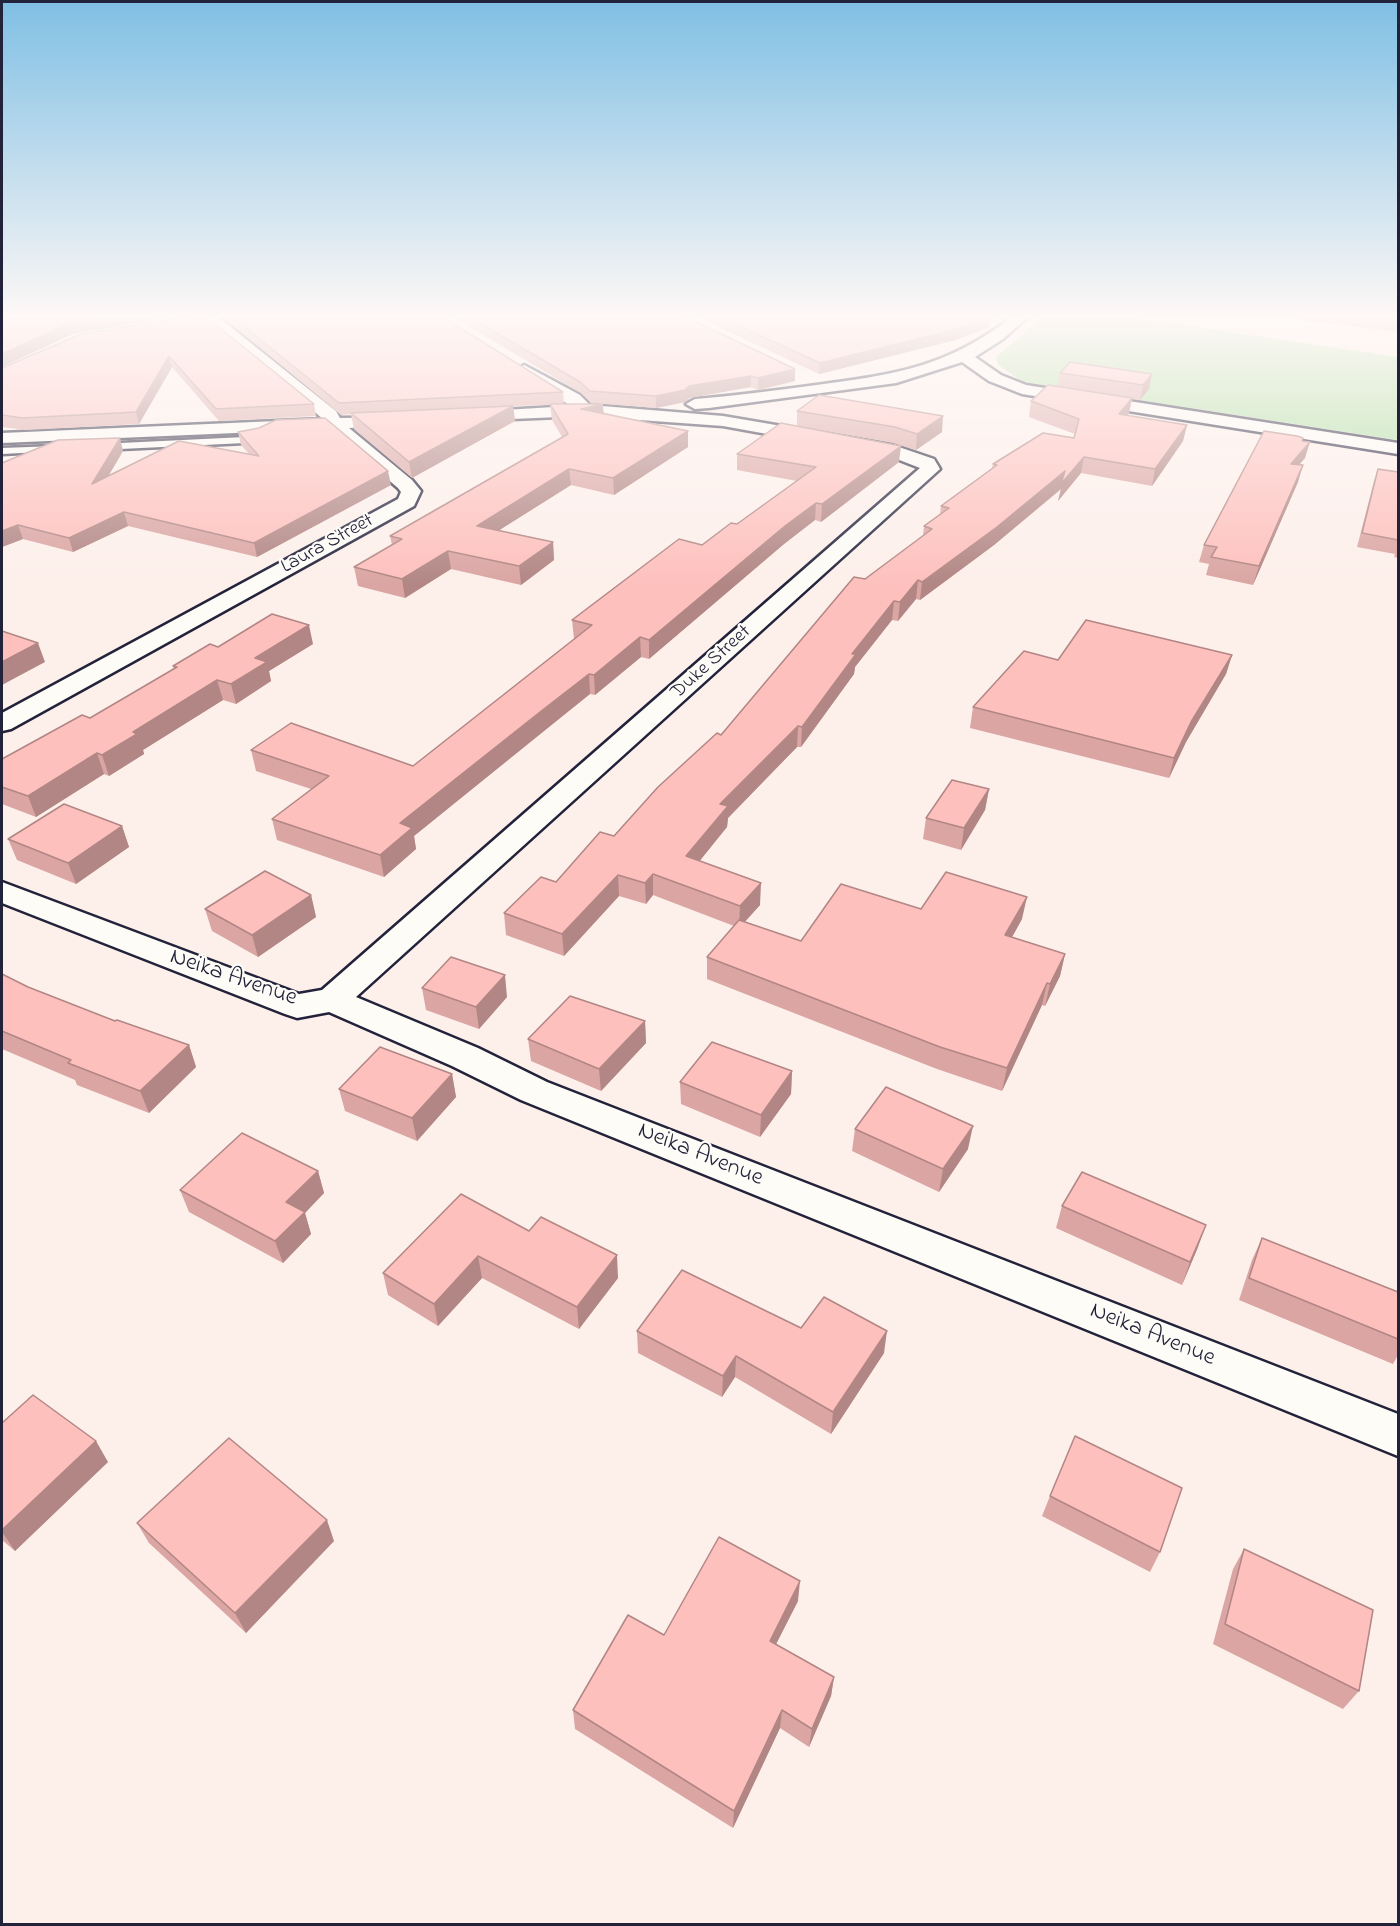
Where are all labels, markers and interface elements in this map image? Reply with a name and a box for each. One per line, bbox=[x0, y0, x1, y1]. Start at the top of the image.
street label: Laura Street bbox=[278, 510, 378, 580]
street label: Duke Street bbox=[667, 621, 757, 705]
street label: Neika Avenue bbox=[166, 944, 300, 1014]
street label: Neika Avenue bbox=[633, 1118, 767, 1194]
street label: Neika Avenue bbox=[1085, 1298, 1219, 1374]

